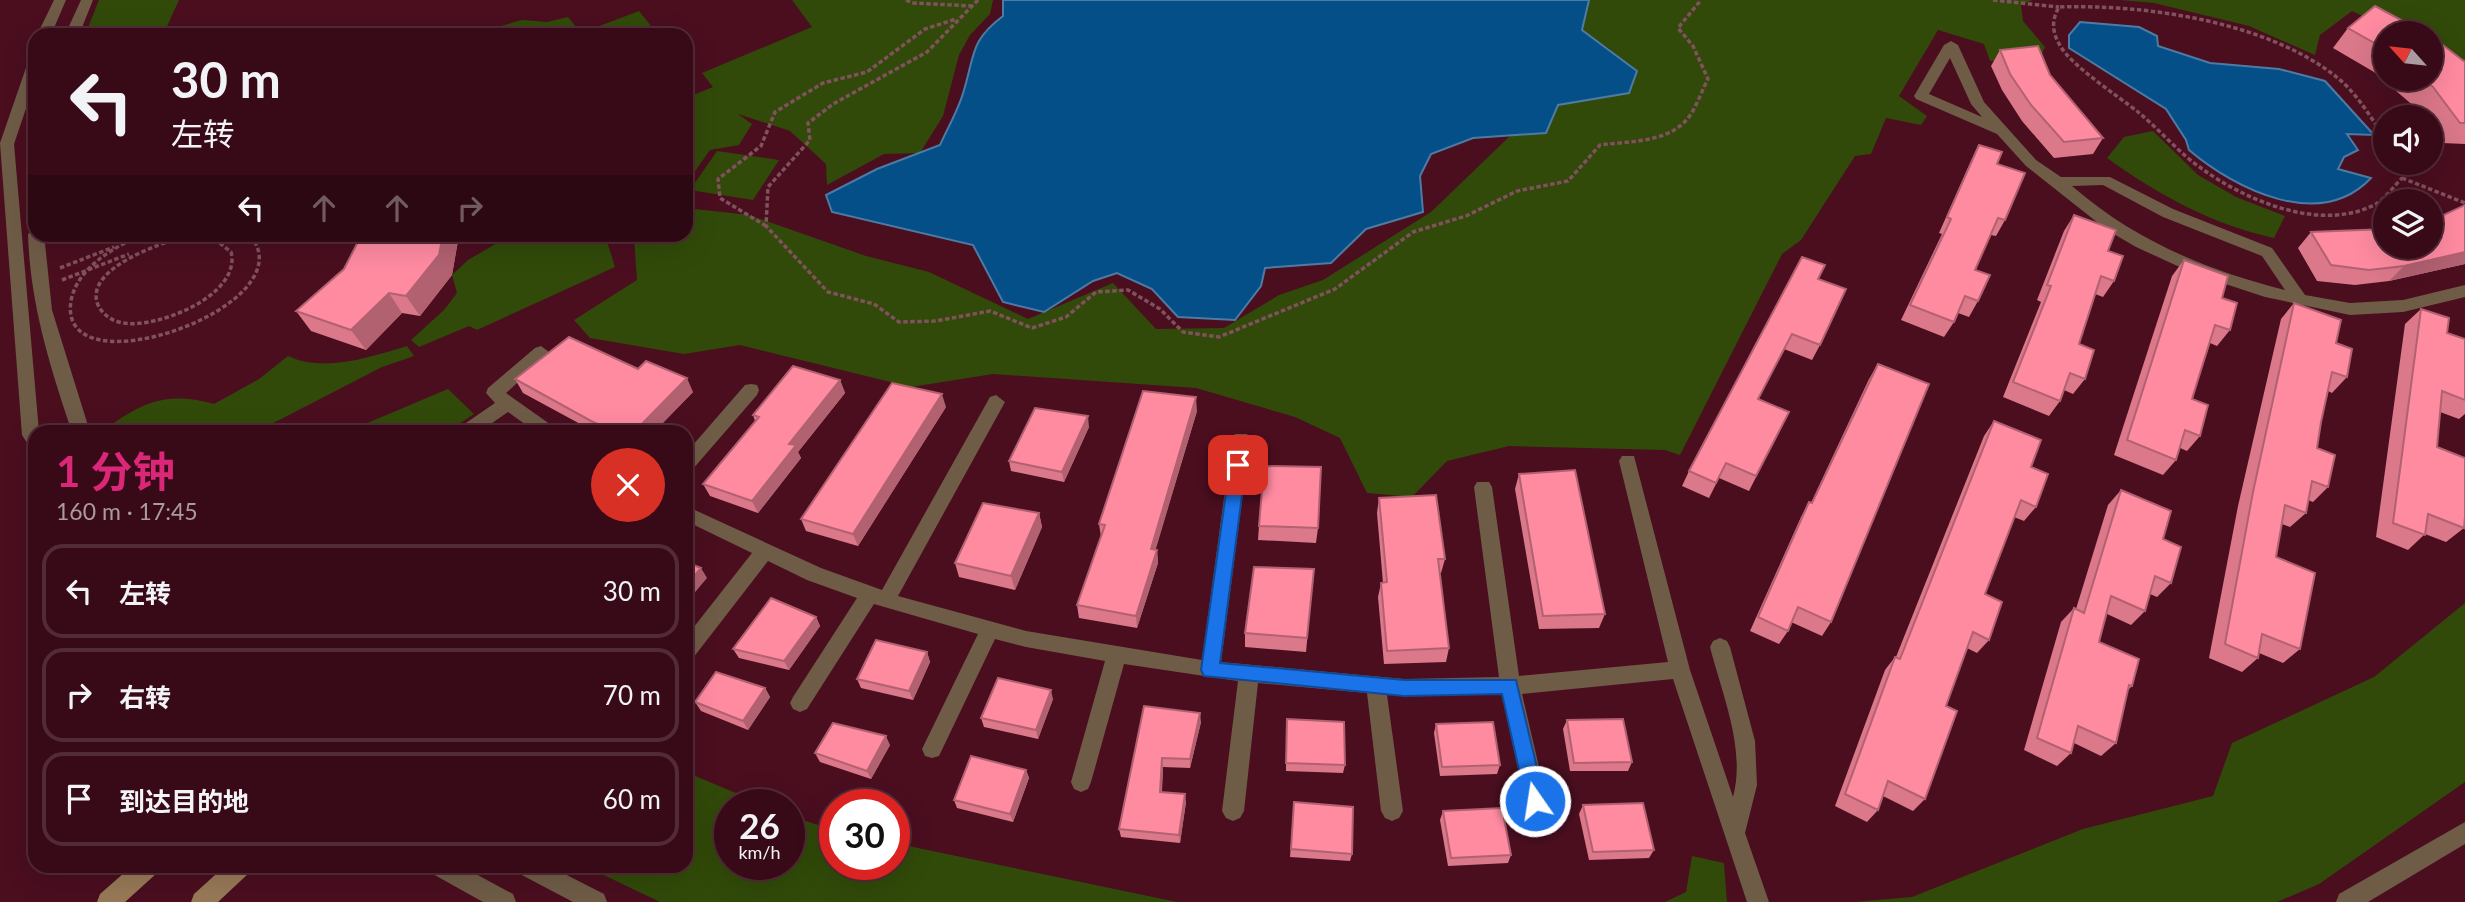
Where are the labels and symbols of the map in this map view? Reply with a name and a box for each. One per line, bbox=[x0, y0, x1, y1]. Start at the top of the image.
north arrow bbox=[2373, 21, 2443, 91]
pin bbox=[1208, 435, 1268, 495]
position arrow bbox=[1498, 764, 1572, 838]
speed limit sign: 30 bbox=[819, 789, 910, 880]

